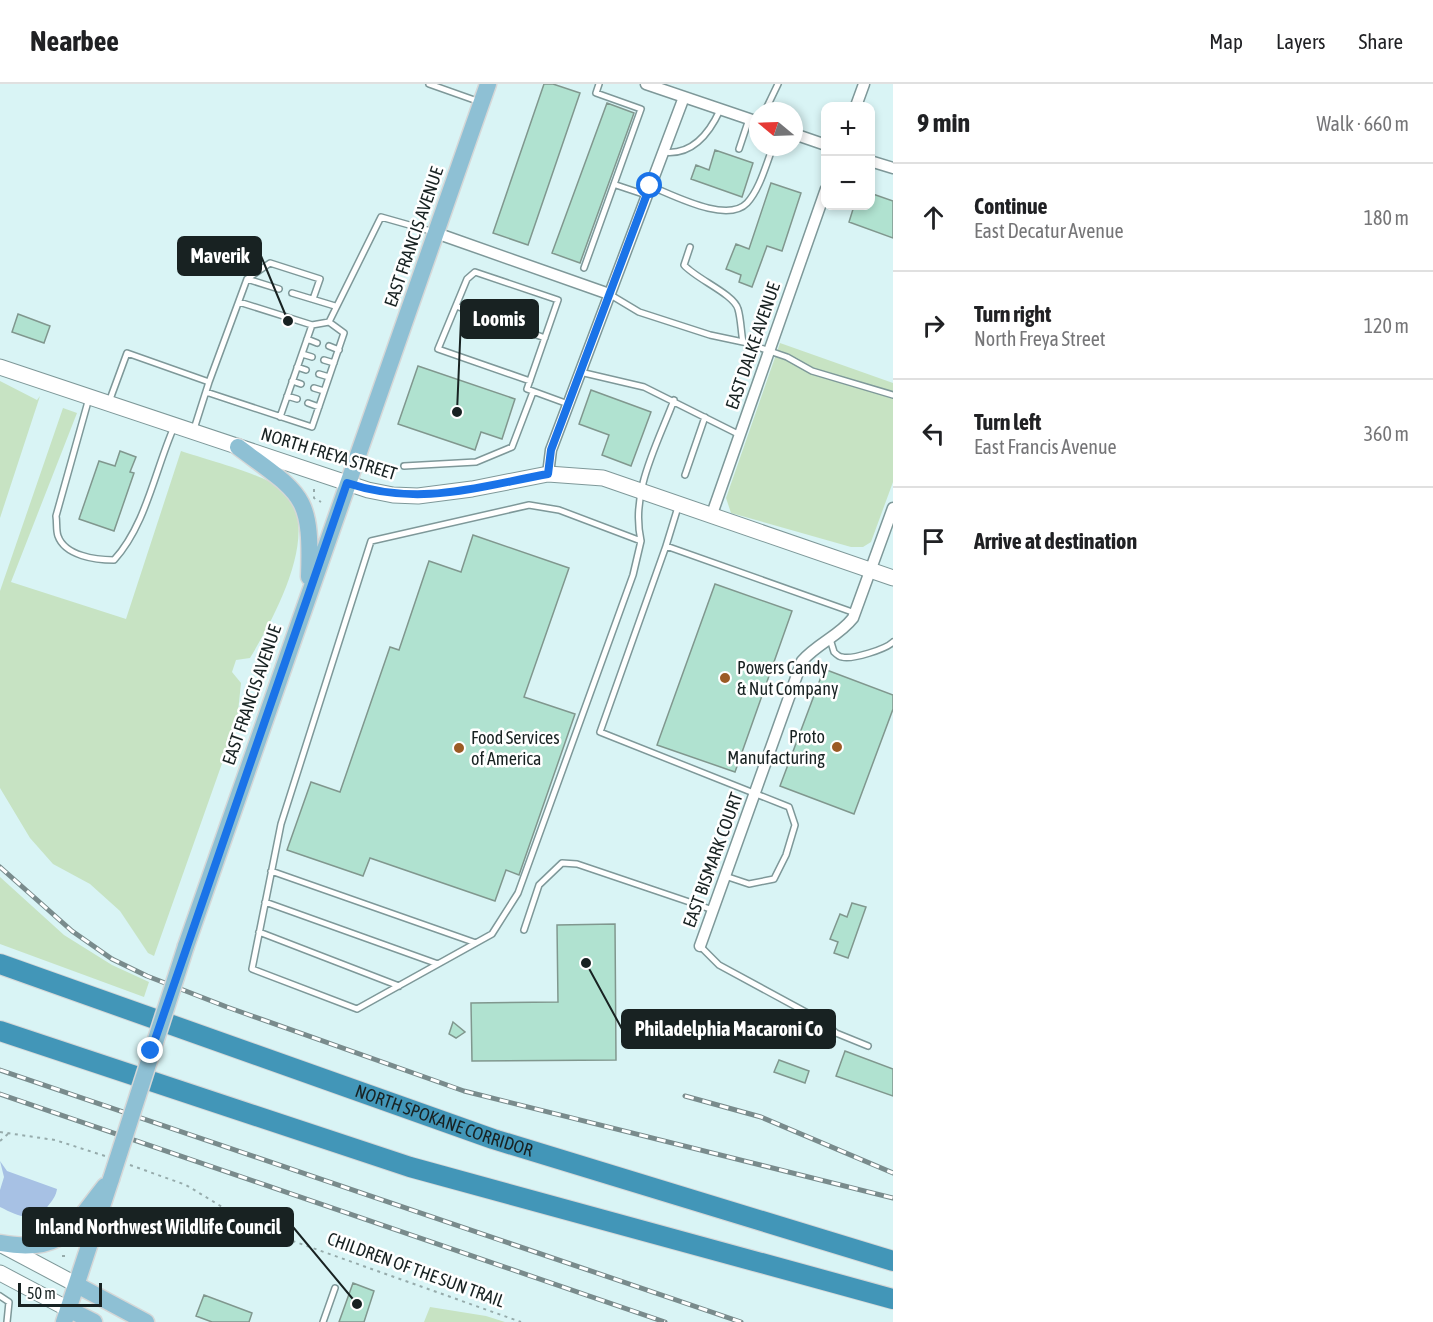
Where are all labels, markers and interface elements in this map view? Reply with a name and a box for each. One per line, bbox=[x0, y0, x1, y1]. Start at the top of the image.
text: Nearbee bbox=[30, 25, 119, 57]
text: Map bbox=[1209, 29, 1243, 53]
text: Layers bbox=[1276, 29, 1326, 53]
text: Share bbox=[1359, 29, 1403, 53]
north arrow bbox=[749, 102, 803, 156]
map controls bbox=[821, 102, 875, 210]
button: + bbox=[821, 102, 875, 156]
text: 9 min bbox=[917, 108, 970, 138]
text: Walk · 660 m bbox=[1317, 112, 1409, 135]
button: − bbox=[821, 156, 875, 210]
street label: EAST FRANCIS AVENUE bbox=[380, 164, 447, 310]
route start bbox=[636, 172, 662, 198]
text: Continue bbox=[974, 193, 1048, 219]
icon: ahead bbox=[917, 201, 950, 234]
text: 180 m bbox=[1364, 206, 1409, 229]
text: East Decatur Avenue bbox=[974, 219, 1124, 242]
callout: Maverik bbox=[178, 237, 261, 275]
text: Maverik bbox=[190, 244, 250, 267]
street label: EAST DALKE AVENUE bbox=[721, 279, 784, 412]
callout: Loomis bbox=[461, 300, 538, 338]
text: Turn right bbox=[974, 301, 1051, 327]
text: Loomis bbox=[473, 307, 525, 330]
icon: right bbox=[917, 309, 950, 342]
text: 120 m bbox=[1364, 314, 1409, 337]
text: North Freya Street bbox=[974, 327, 1106, 350]
text: Turn left bbox=[974, 409, 1041, 435]
icon: left bbox=[917, 417, 950, 450]
text: 360 m bbox=[1364, 422, 1409, 445]
street label: NORTH FREYA STREET bbox=[259, 423, 400, 484]
text: East Francis Avenue bbox=[974, 435, 1117, 458]
icon: arrive bbox=[917, 525, 950, 558]
text: Arrive at destination bbox=[974, 528, 1137, 554]
street label: EAST FRANCIS AVENUE bbox=[218, 622, 285, 768]
place label: Powers Candy & Nut Company bbox=[737, 657, 838, 699]
marker: Powers Candy & Nut Company bbox=[718, 671, 732, 685]
place label: Proto Manufacturing bbox=[727, 726, 825, 768]
place label: Food Services of America bbox=[471, 727, 560, 769]
marker: Proto Manufacturing bbox=[830, 740, 844, 754]
marker: Food Services of America bbox=[452, 741, 466, 755]
street label: EAST BISMARK COURT bbox=[678, 789, 747, 930]
callout: Philadelphia Macaroni Co bbox=[622, 1010, 835, 1048]
text: Philadelphia Macaroni Co bbox=[635, 1017, 823, 1040]
route end bbox=[137, 1037, 163, 1063]
street label: NORTH SPOKANE CORRIDOR bbox=[353, 1080, 536, 1161]
callout: Inland Northwest Wildlife Council bbox=[23, 1208, 293, 1246]
text: Inland Northwest Wildlife Council bbox=[35, 1215, 282, 1238]
street label: CHILDREN OF THE SUN TRAIL bbox=[325, 1228, 508, 1311]
scale bar bbox=[18, 1280, 102, 1308]
text: 50 m bbox=[27, 1284, 56, 1302]

